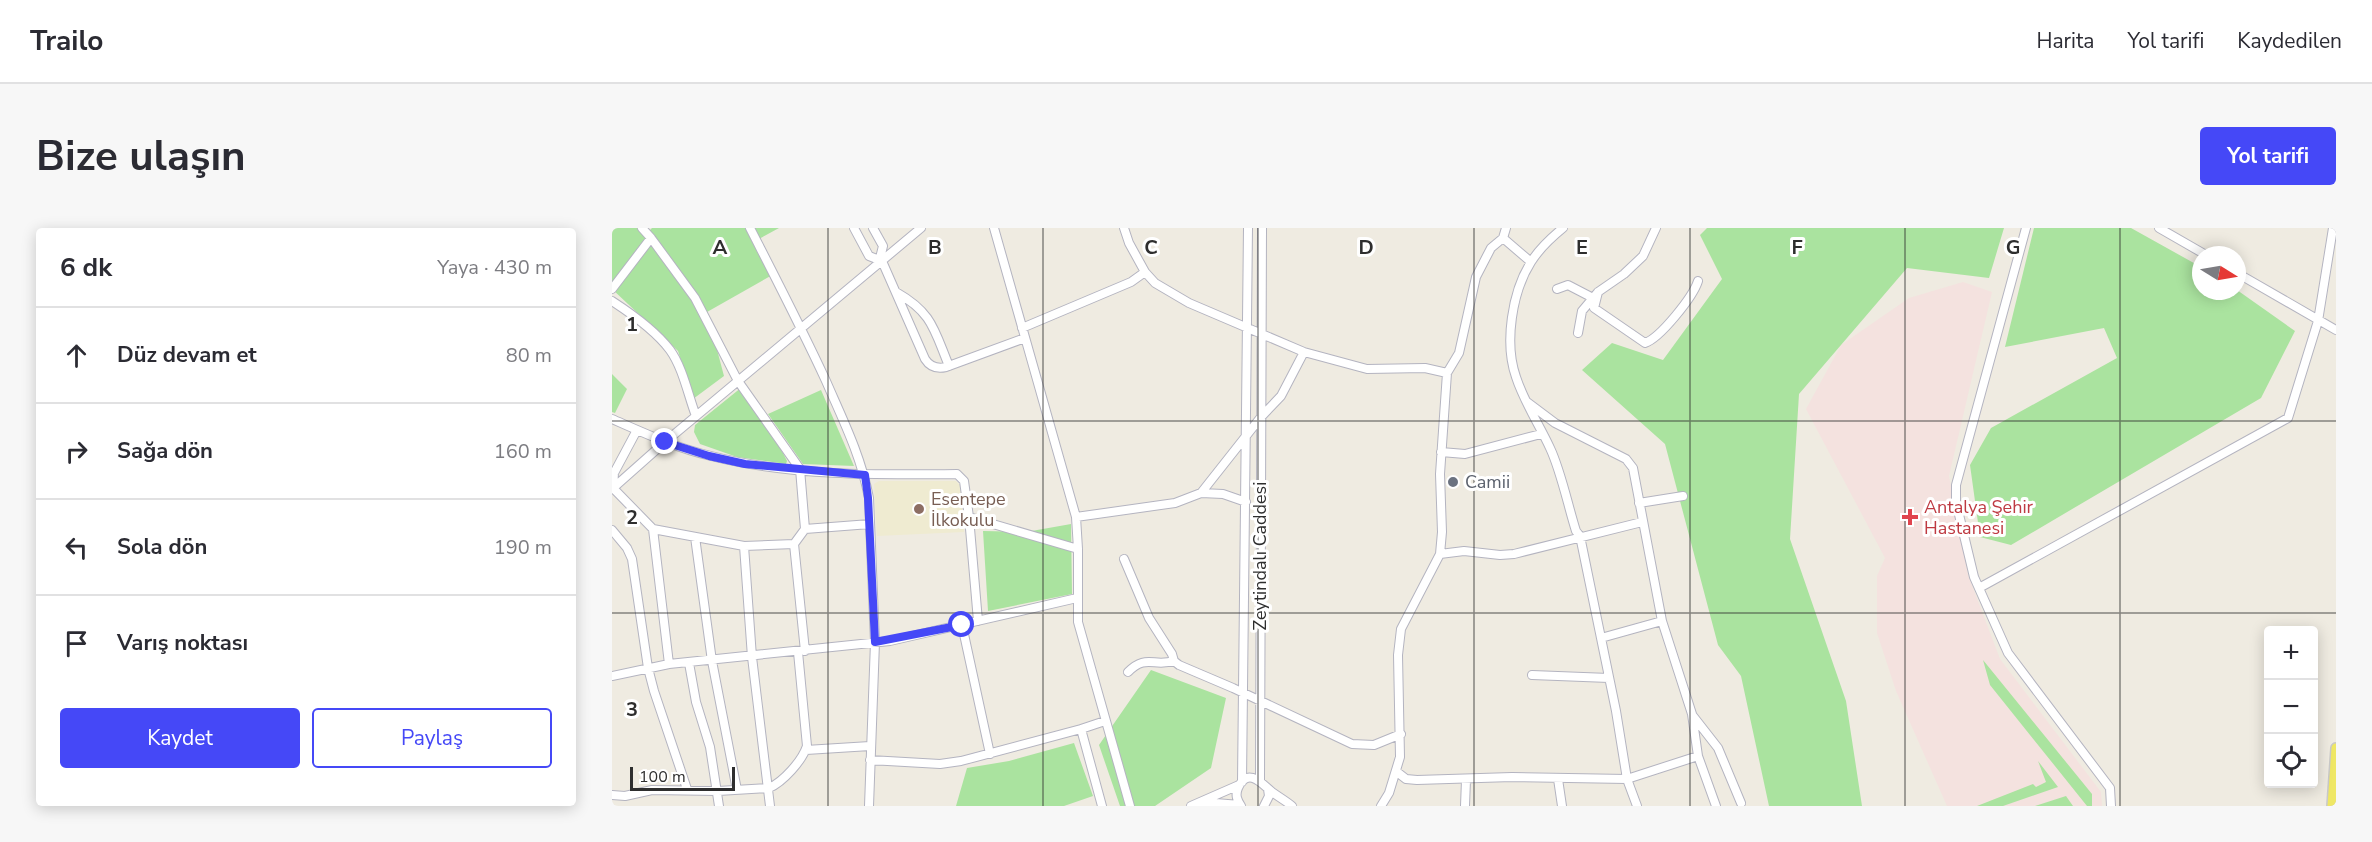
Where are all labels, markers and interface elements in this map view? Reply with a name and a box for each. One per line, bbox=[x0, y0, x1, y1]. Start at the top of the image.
text: Trailo bbox=[30, 22, 103, 60]
text: Harita bbox=[2036, 27, 2094, 55]
text: Yol tarifi bbox=[2127, 27, 2204, 55]
text: Kaydedilen bbox=[2237, 27, 2342, 55]
button: Yol tarifi bbox=[2200, 127, 2336, 185]
text: Bize ulaşın bbox=[36, 128, 246, 185]
text: A bbox=[713, 234, 728, 261]
text: B bbox=[928, 234, 942, 261]
text: C bbox=[1144, 234, 1158, 261]
text: D bbox=[1358, 234, 1374, 261]
text: E bbox=[1576, 234, 1588, 261]
text: F bbox=[1791, 234, 1803, 261]
text: G bbox=[2006, 234, 2020, 261]
north arrow bbox=[2192, 246, 2246, 300]
text: 6 dk bbox=[60, 250, 112, 285]
text: Yaya · 430 m bbox=[437, 254, 552, 281]
text: 1 bbox=[626, 311, 638, 338]
icon: ahead bbox=[60, 339, 93, 372]
text: Düz devam et bbox=[117, 340, 257, 370]
text: 80 m bbox=[506, 342, 552, 369]
route end bbox=[651, 428, 677, 454]
icon: right bbox=[60, 435, 93, 468]
text: Sağa dön bbox=[117, 436, 213, 466]
text: 160 m bbox=[494, 438, 552, 465]
place label: Camii bbox=[1465, 470, 1510, 494]
marker: Camii bbox=[1446, 475, 1460, 489]
street label: Zeytindalı Caddesi bbox=[1248, 482, 1272, 630]
place label: Esentepe İlkokulu bbox=[931, 487, 1006, 532]
place label: Antalya Şehir Hastanesi bbox=[1924, 495, 2034, 540]
marker: Esentepe İlkokulu bbox=[912, 502, 926, 516]
text: 2 bbox=[626, 504, 638, 531]
marker: Antalya Şehir Hastanesi bbox=[1901, 508, 1919, 526]
icon: left bbox=[60, 531, 93, 564]
text: Sola dön bbox=[117, 532, 207, 562]
text: 190 m bbox=[494, 534, 552, 561]
route start bbox=[948, 611, 974, 637]
map controls bbox=[2264, 626, 2318, 788]
button: + bbox=[2264, 626, 2318, 680]
icon: arrive bbox=[60, 627, 93, 660]
text: Varış noktası bbox=[117, 628, 248, 658]
button: − bbox=[2264, 680, 2318, 734]
text: 3 bbox=[626, 696, 638, 723]
button: Kaydet bbox=[60, 708, 300, 768]
button: Paylaş bbox=[312, 708, 552, 768]
button: locate bbox=[2264, 734, 2318, 788]
scale bar bbox=[630, 764, 735, 792]
text: 100 m bbox=[639, 766, 686, 788]

